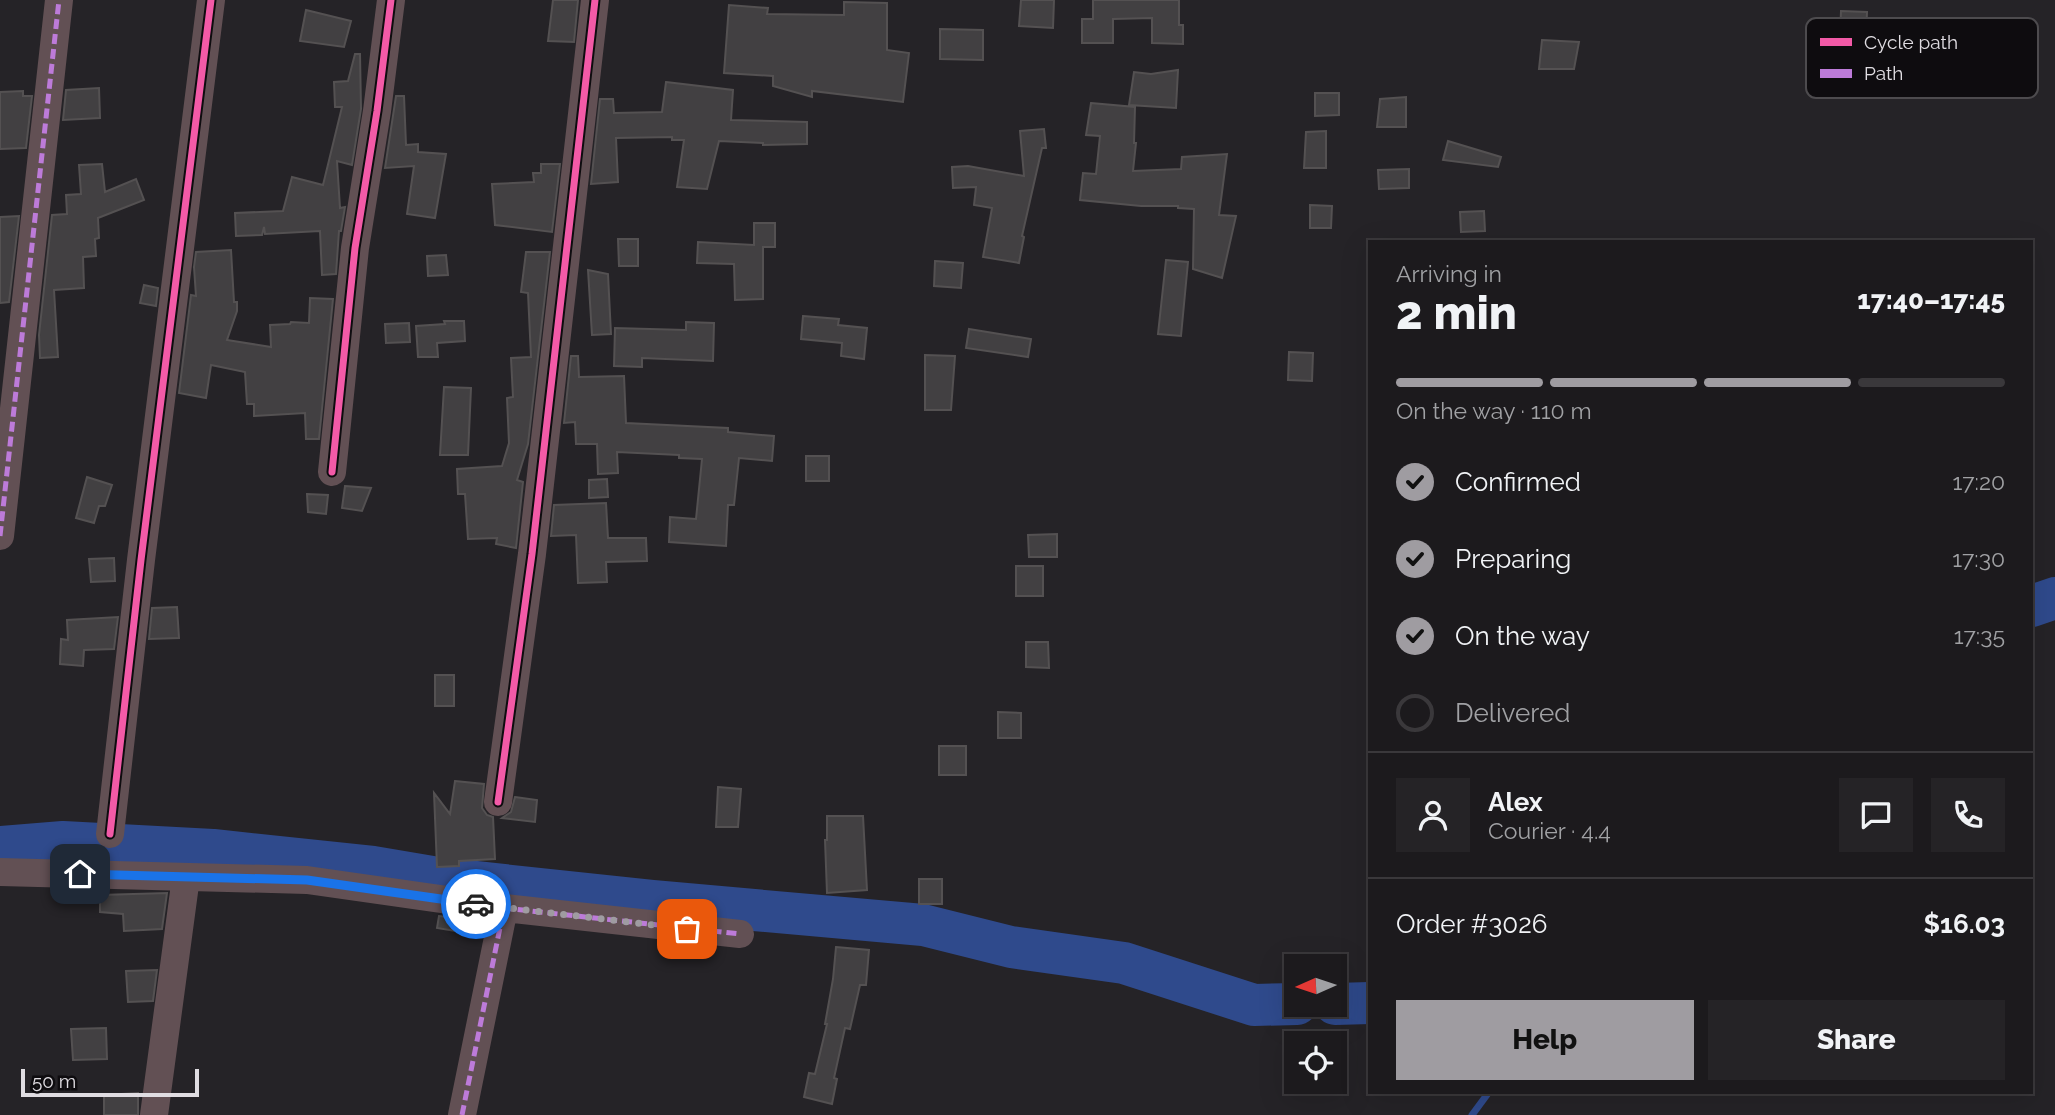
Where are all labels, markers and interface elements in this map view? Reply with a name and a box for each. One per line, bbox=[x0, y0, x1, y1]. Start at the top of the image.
legend bbox=[1806, 18, 2038, 98]
text: Cycle path bbox=[1864, 31, 1958, 53]
text: Path bbox=[1864, 62, 1903, 84]
text: Arriving in bbox=[1396, 260, 1502, 287]
text: 17:40–17:45 bbox=[1857, 285, 2005, 315]
text: 2 min bbox=[1396, 286, 1517, 340]
text: On the way · 110 m bbox=[1396, 397, 1592, 424]
icon: check bbox=[1396, 463, 1434, 501]
text: Confirmed bbox=[1455, 467, 1581, 497]
text: 17:20 bbox=[1953, 468, 2005, 495]
icon: check bbox=[1396, 540, 1434, 578]
text: Preparing bbox=[1455, 544, 1571, 574]
text: 17:30 bbox=[1952, 545, 2005, 572]
icon: check bbox=[1396, 617, 1434, 655]
text: On the way bbox=[1455, 621, 1590, 651]
text: 17:35 bbox=[1954, 622, 2005, 649]
text: Delivered bbox=[1455, 698, 1570, 728]
button: person bbox=[1396, 778, 1470, 852]
button: chat bbox=[1839, 778, 1913, 852]
button: phone bbox=[1931, 778, 2005, 852]
text: Alex bbox=[1488, 787, 1543, 817]
text: Courier · 4.4 bbox=[1488, 817, 1611, 844]
pin bbox=[50, 844, 110, 904]
icon: home bbox=[61, 855, 99, 893]
courier bbox=[441, 869, 511, 939]
icon: car bbox=[457, 885, 495, 923]
pin bbox=[657, 899, 717, 959]
text: Order #3026 bbox=[1396, 909, 1547, 939]
text: $16.03 bbox=[1924, 909, 2005, 939]
icon: bag bbox=[668, 910, 706, 948]
north arrow bbox=[1284, 954, 1348, 1017]
map controls bbox=[1284, 954, 1347, 1094]
button: Help bbox=[1396, 1000, 1694, 1080]
button: Share bbox=[1708, 1000, 2005, 1080]
button: locate bbox=[1284, 1031, 1347, 1094]
scale bar bbox=[21, 1066, 200, 1098]
text: 50 m bbox=[32, 1070, 76, 1092]

